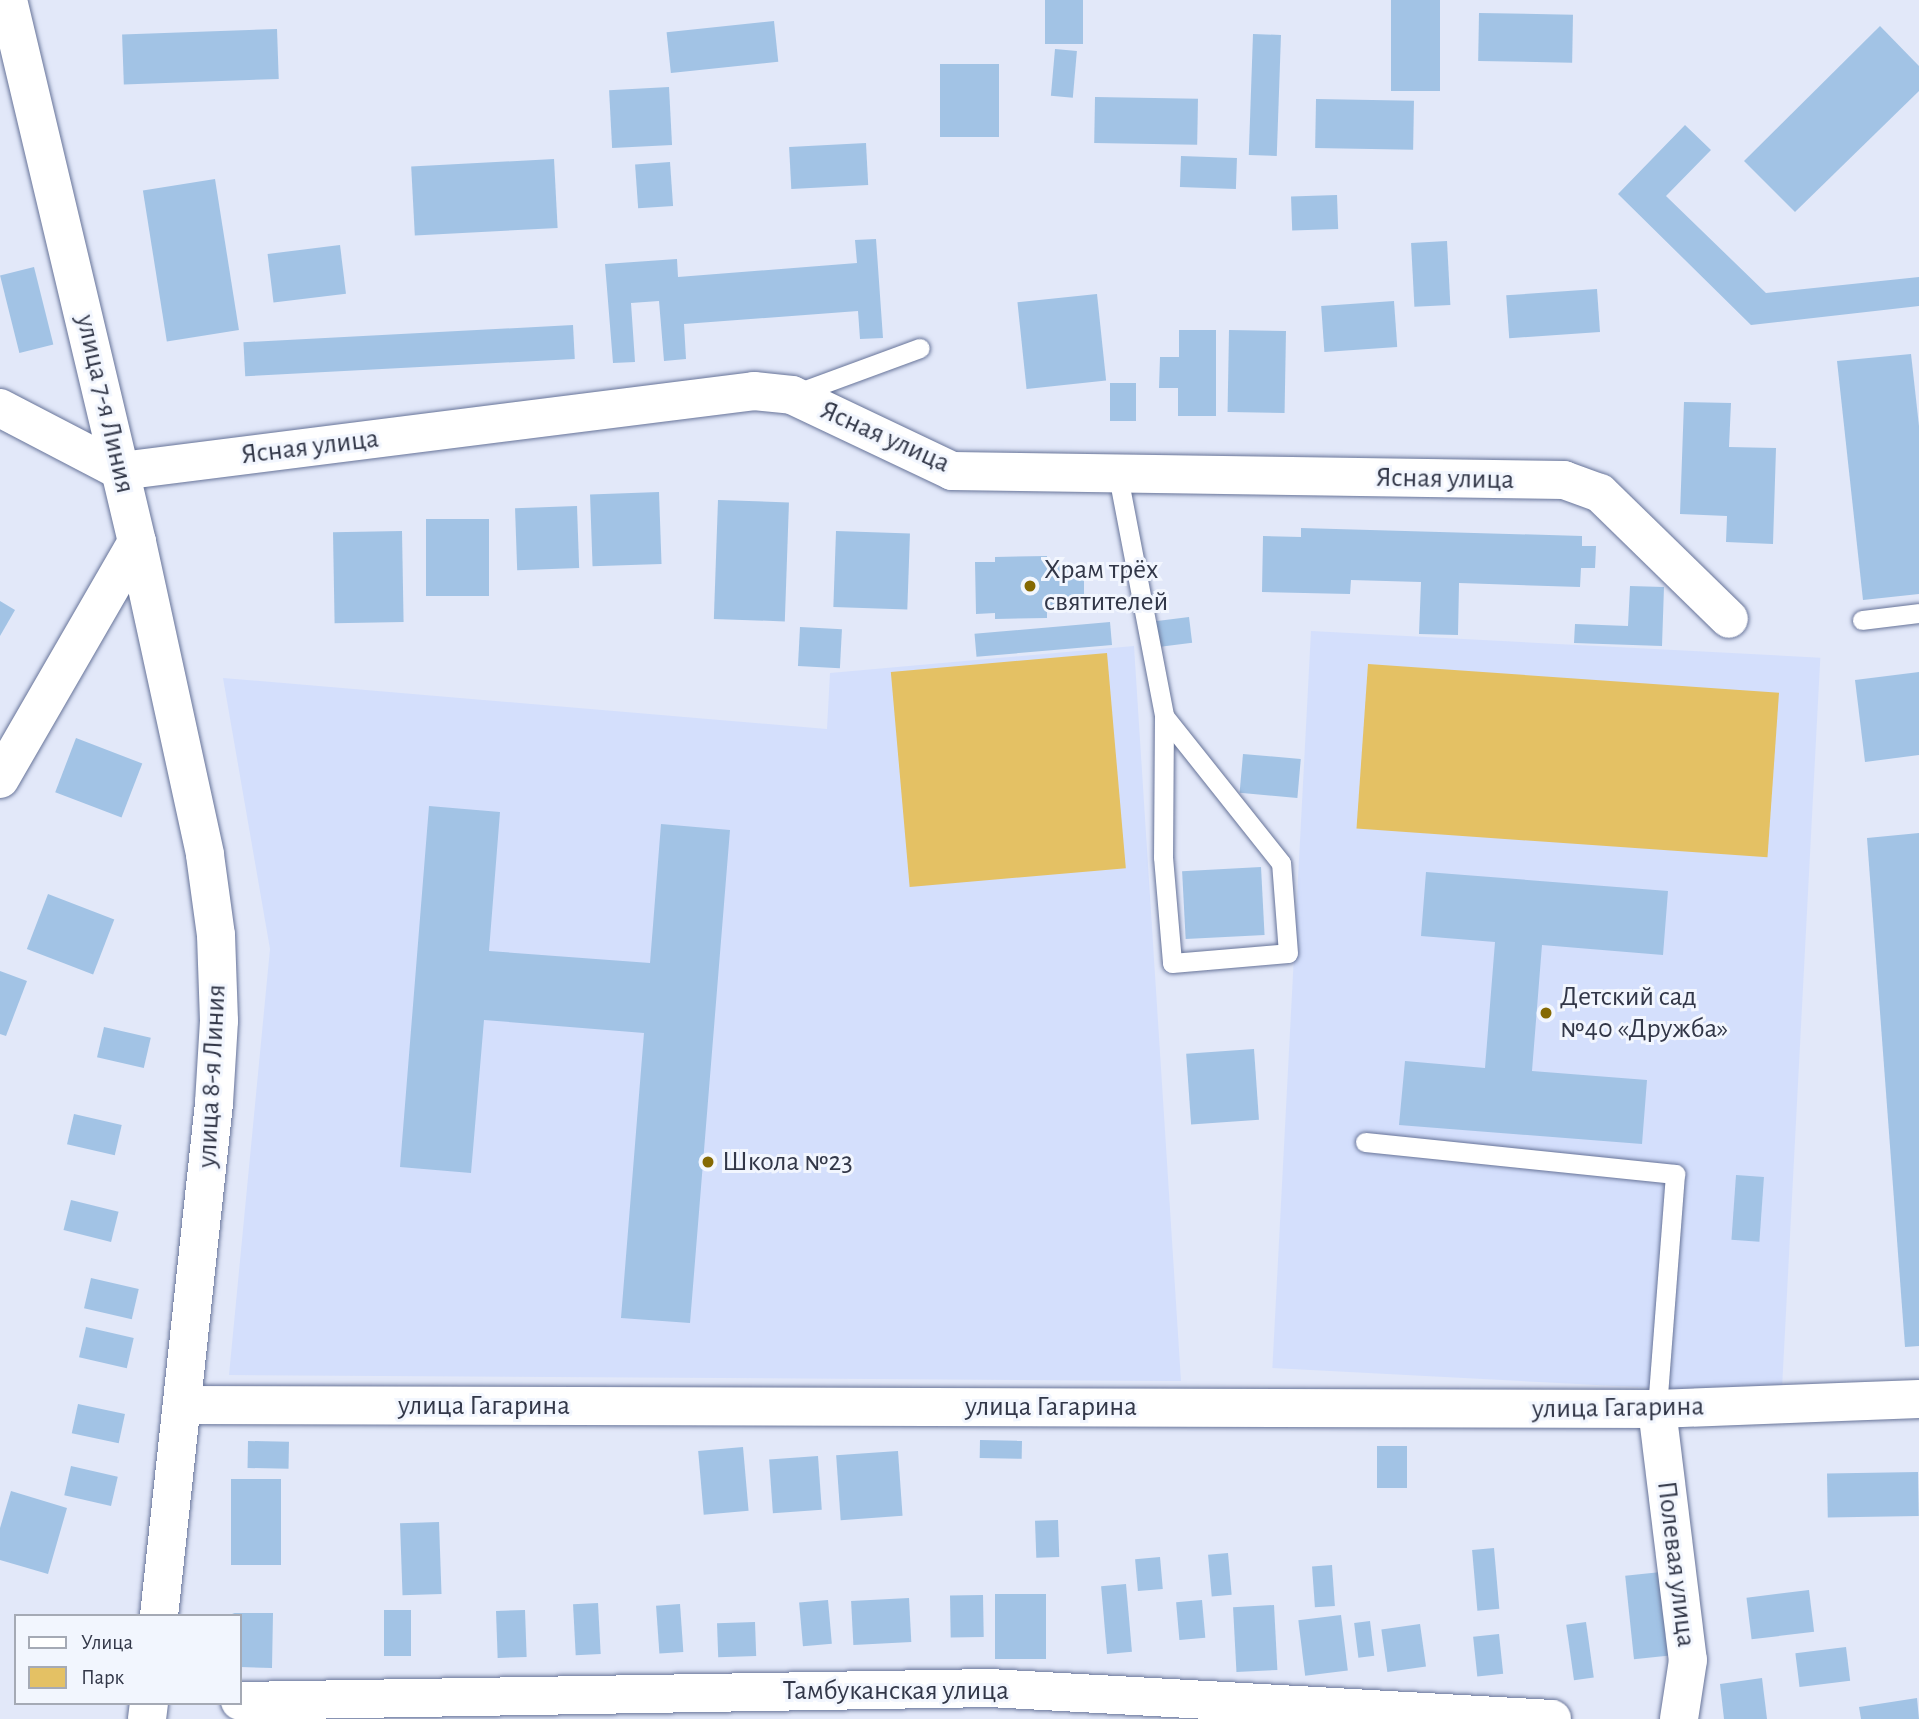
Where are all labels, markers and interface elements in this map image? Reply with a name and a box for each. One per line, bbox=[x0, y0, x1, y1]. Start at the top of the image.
street label: улица 7-я Линия bbox=[68, 311, 142, 497]
street label: Ясная улица bbox=[815, 394, 955, 480]
street label: Ясная улица bbox=[239, 422, 381, 472]
street label: Ясная улица bbox=[1376, 461, 1514, 497]
place label: Храм трёх святителей bbox=[1044, 553, 1168, 619]
marker: Храм трёх святителей bbox=[1022, 578, 1038, 594]
place label: Детский сад №40 «Дружба» bbox=[1560, 980, 1728, 1046]
street label: улица 8-я Линия bbox=[190, 983, 234, 1169]
marker: Детский сад №40 «Дружба» bbox=[1538, 1005, 1554, 1021]
place label: Школа №23 bbox=[722, 1145, 853, 1179]
marker: Школа №23 bbox=[700, 1154, 716, 1170]
street label: улица Гагарина bbox=[398, 1389, 570, 1423]
street label: улица Гагарина bbox=[965, 1390, 1137, 1424]
street label: улица Гагарина bbox=[1532, 1390, 1704, 1426]
street label: Полевая улица bbox=[1649, 1479, 1703, 1649]
legend bbox=[14, 1614, 242, 1705]
text: Улица bbox=[81, 1632, 133, 1653]
text: Парк bbox=[81, 1667, 124, 1688]
street label: Тамбуканская улица bbox=[783, 1674, 1009, 1708]

